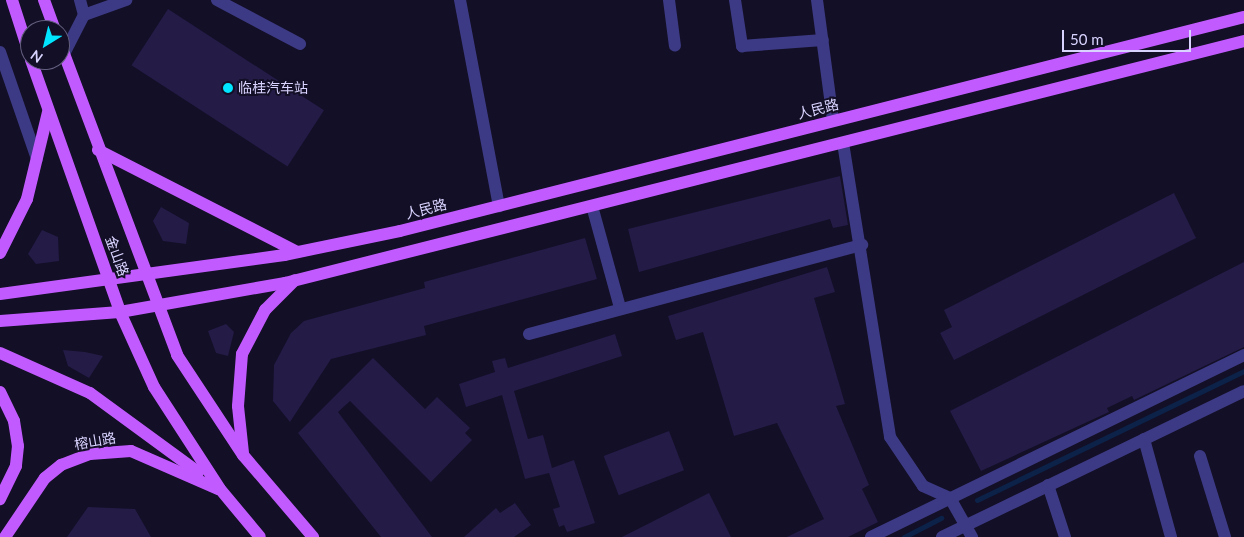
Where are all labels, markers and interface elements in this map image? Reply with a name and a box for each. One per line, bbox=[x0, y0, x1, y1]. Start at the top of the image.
north arrow bbox=[20, 20, 70, 70]
scale bar bbox=[1064, 20, 1193, 52]
text: 50 m bbox=[1070, 30, 1104, 48]
text: N bbox=[27, 47, 46, 67]
place label: 临桂汽车站 bbox=[238, 80, 308, 96]
marker: 临桂汽车站 bbox=[222, 82, 234, 94]
street label: 人民路 bbox=[796, 96, 840, 122]
street label: 人民路 bbox=[404, 196, 448, 222]
street label: 金山路 bbox=[102, 233, 132, 279]
street label: 榕山路 bbox=[73, 429, 117, 453]

